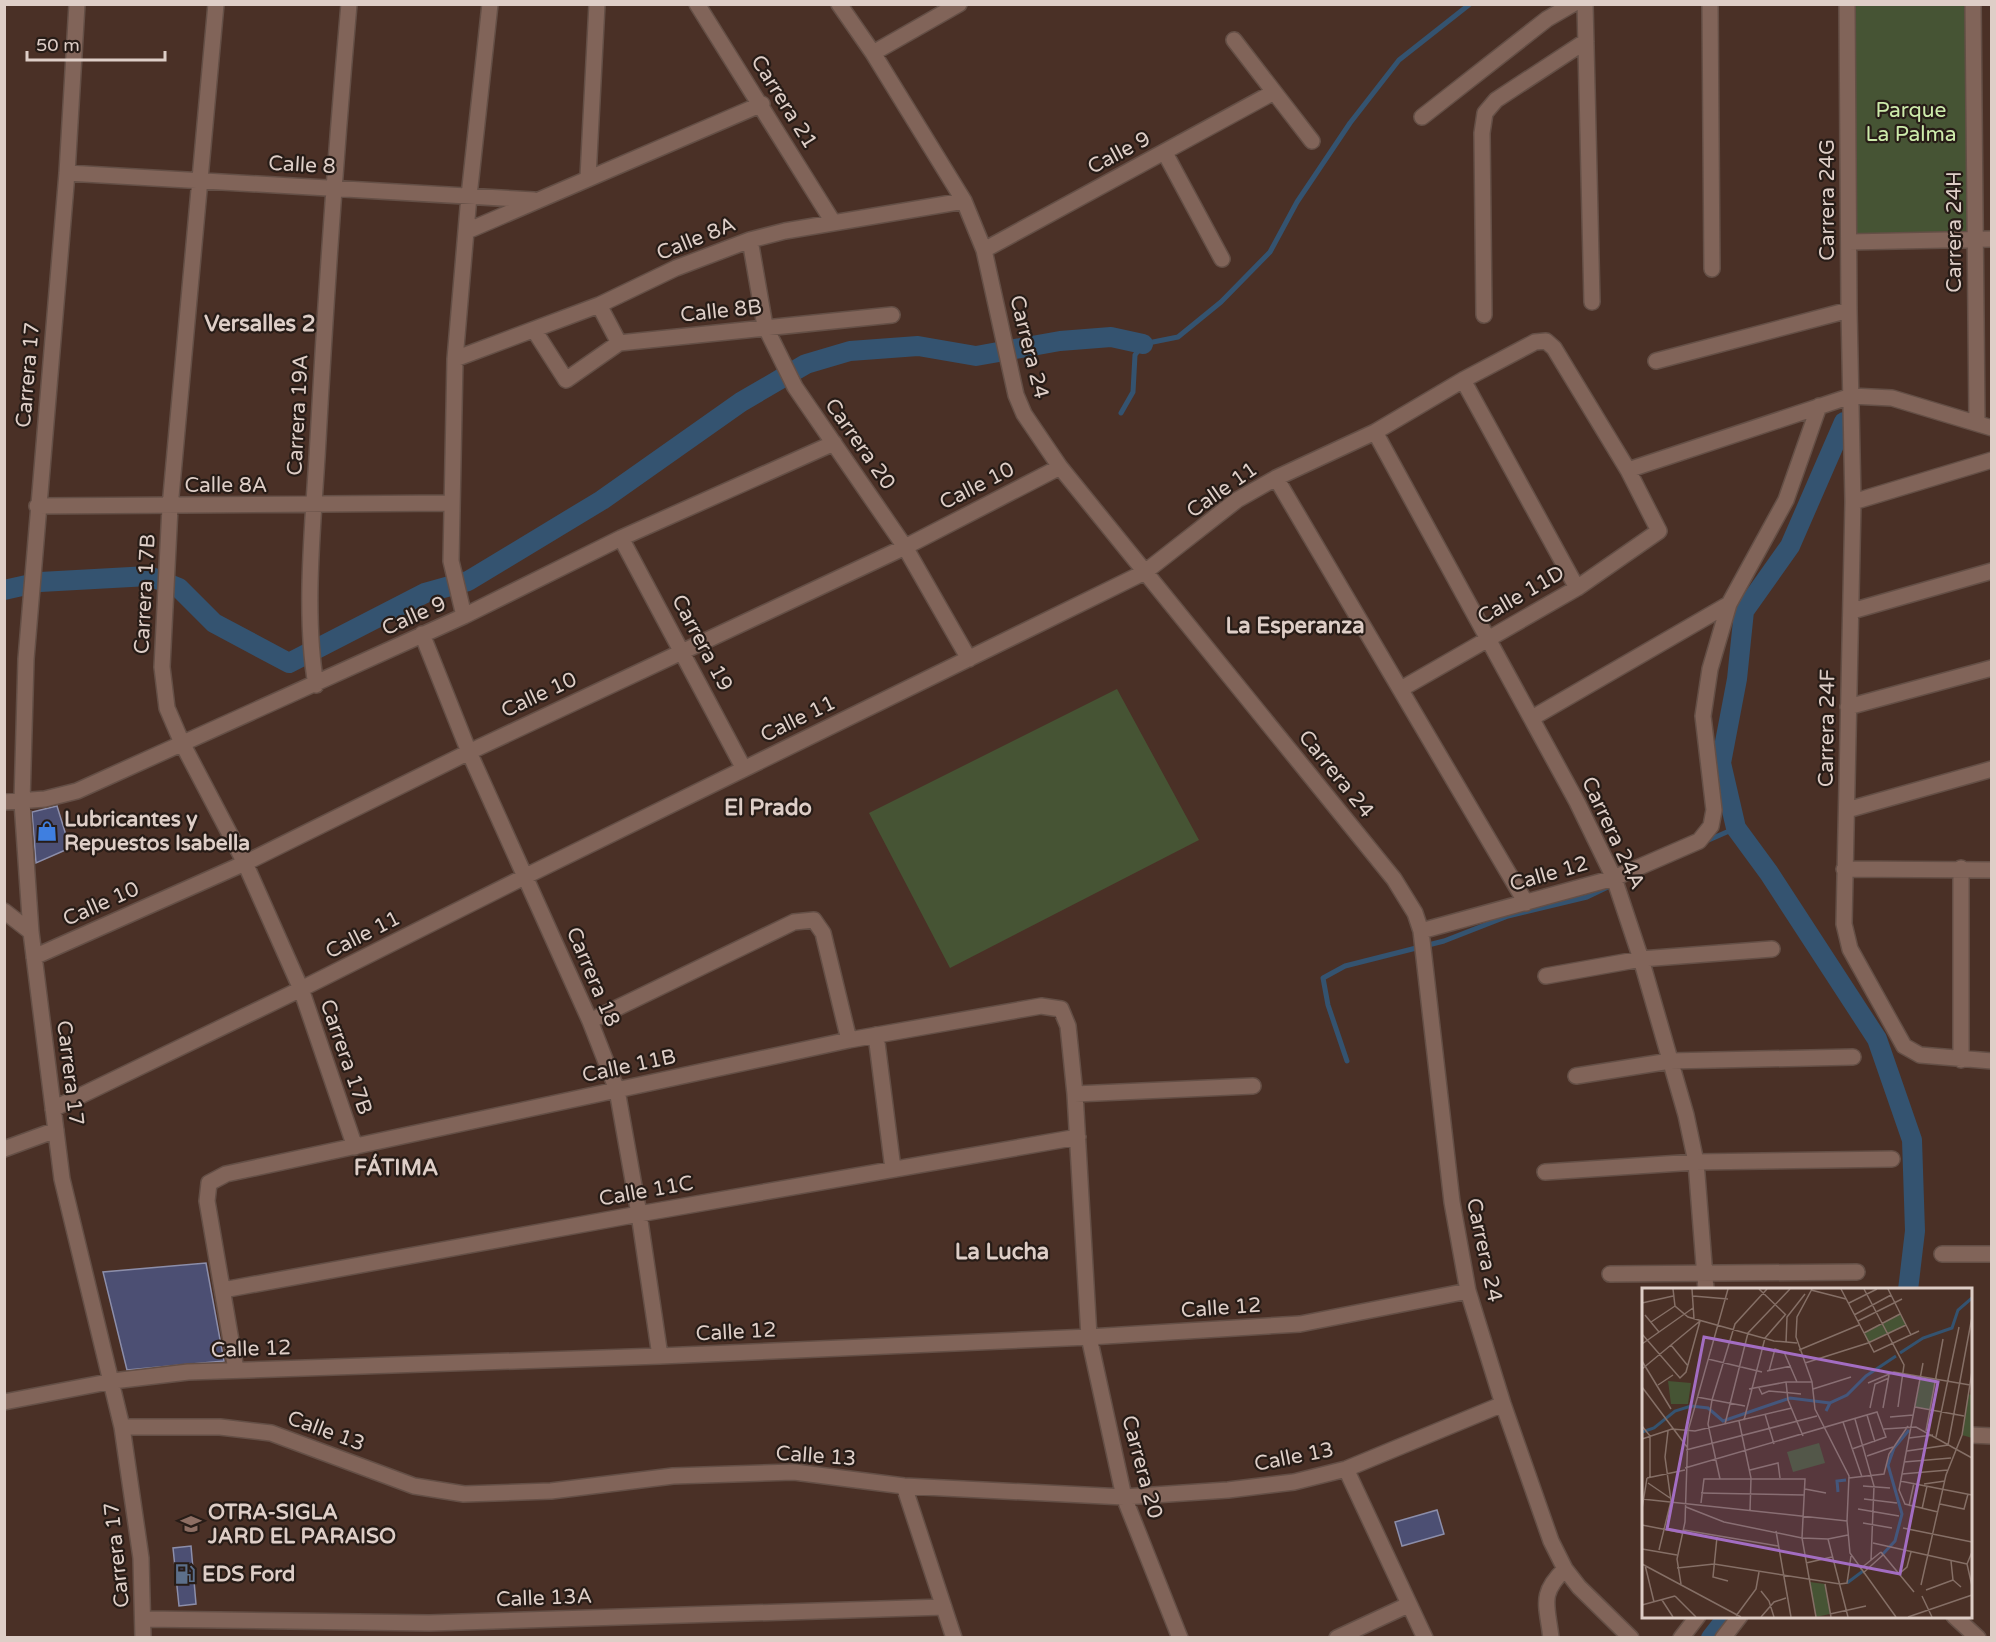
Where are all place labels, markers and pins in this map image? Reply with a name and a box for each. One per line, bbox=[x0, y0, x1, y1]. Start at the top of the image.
place label: Lubricantes y Repuestos Isabella bbox=[64, 807, 250, 856]
shop icon: Lubricantes y Repuestos Isabella bbox=[35, 819, 59, 843]
place label: OTRA-SIGLA JARD EL PARAISO bbox=[207, 1500, 396, 1549]
school or university icon: OTRA-SIGLA JARD EL PARAISO bbox=[179, 1512, 203, 1536]
fuel station icon: EDS Ford bbox=[173, 1562, 197, 1586]
place label: EDS Ford bbox=[202, 1562, 295, 1587]

